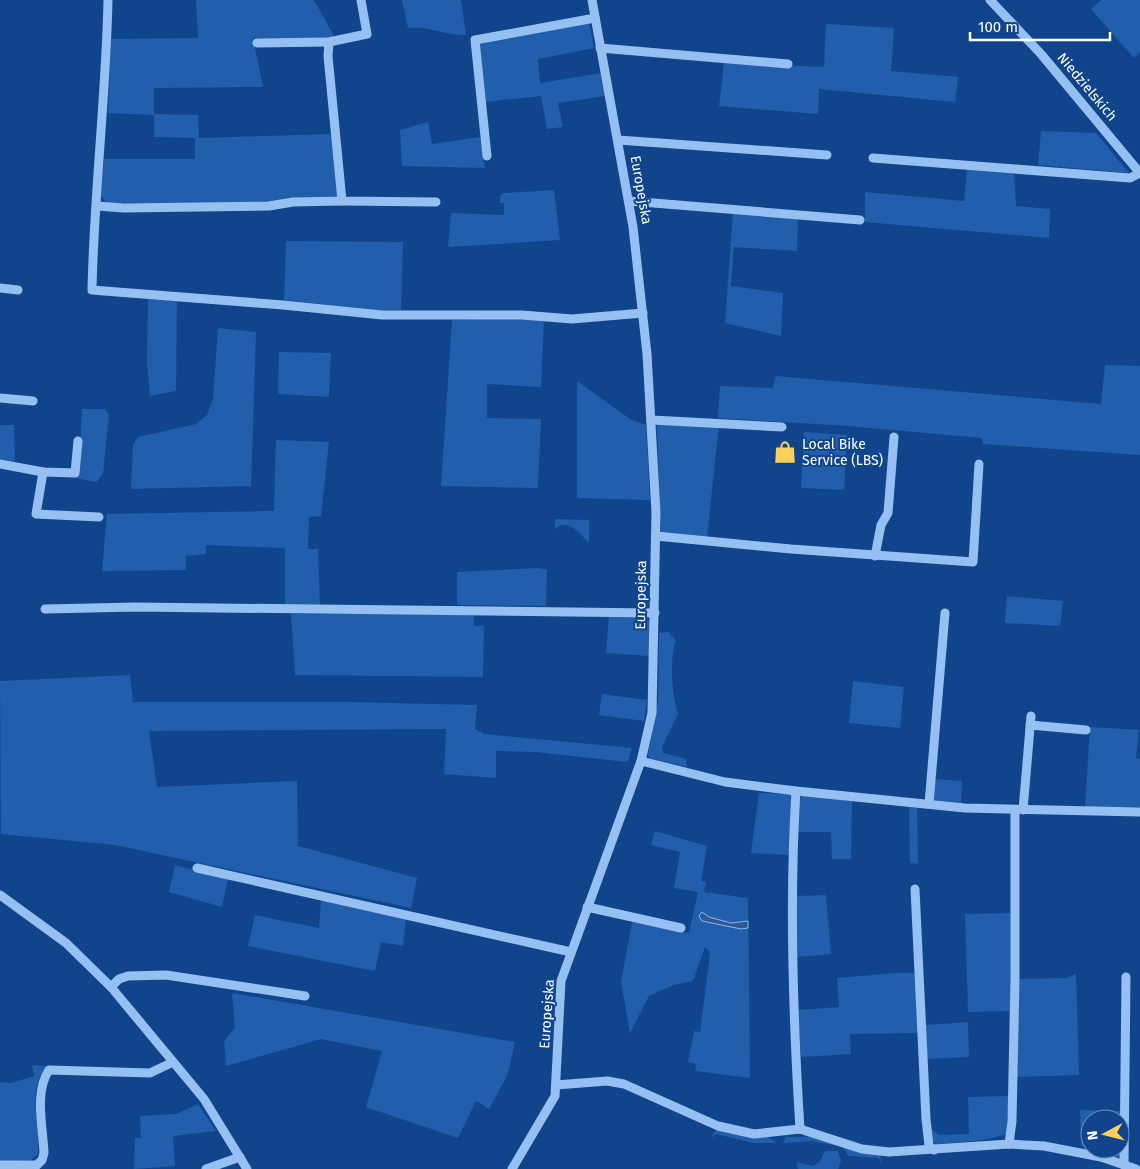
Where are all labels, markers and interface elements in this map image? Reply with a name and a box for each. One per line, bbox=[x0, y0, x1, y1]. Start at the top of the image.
scale bar bbox=[970, 10, 1110, 42]
text: 100 m bbox=[978, 18, 1018, 36]
street label: Niedzielskich bbox=[1054, 49, 1120, 125]
street label: Europejska bbox=[627, 154, 655, 226]
place label: Local Bike Service (LBS) bbox=[802, 436, 883, 469]
shop icon: Local Bike Service (LBS) bbox=[772, 439, 798, 465]
street label: Europejska bbox=[632, 560, 650, 630]
street label: Europejska bbox=[536, 979, 558, 1049]
north arrow bbox=[1080, 1109, 1130, 1159]
text: N bbox=[1084, 1130, 1102, 1141]

